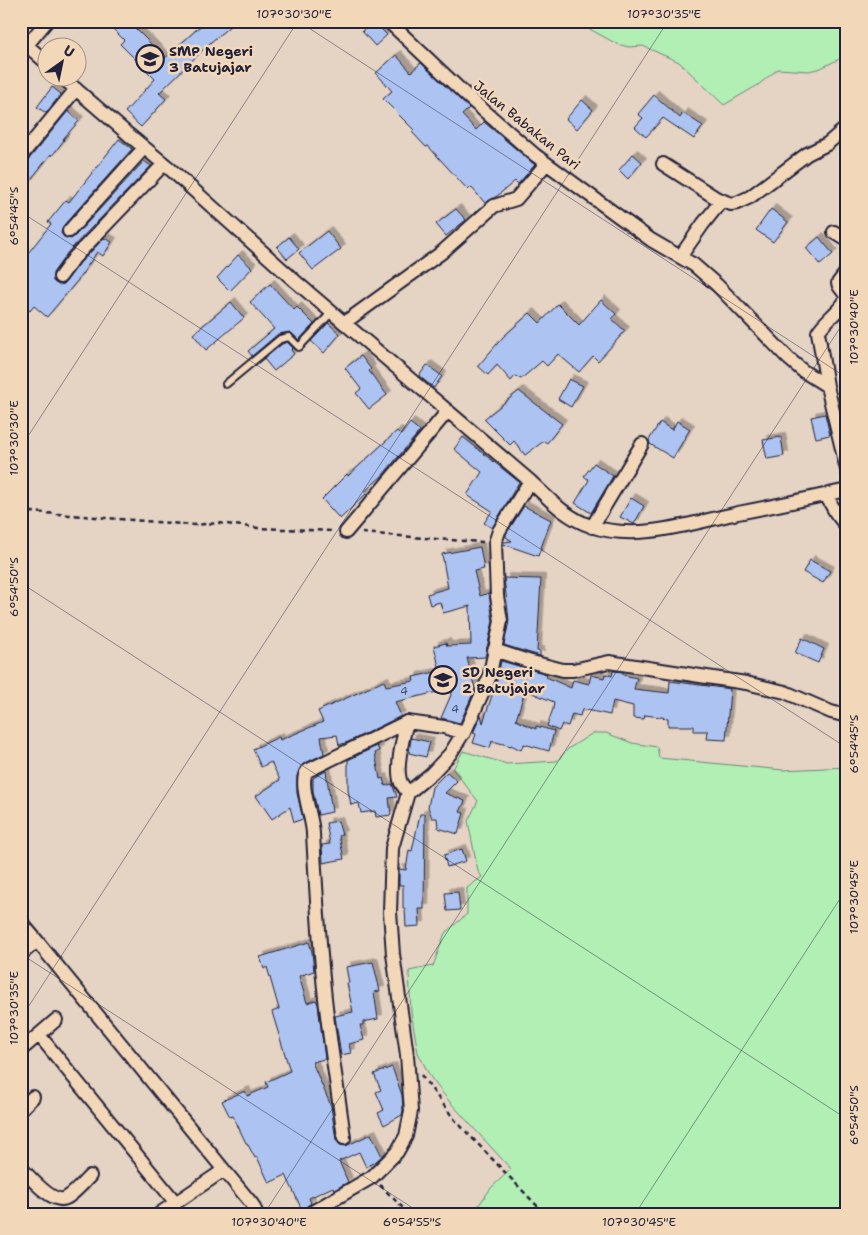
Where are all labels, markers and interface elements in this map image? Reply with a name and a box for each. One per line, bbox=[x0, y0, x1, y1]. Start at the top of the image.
text: 107°30'30"E bbox=[256, 6, 332, 22]
text: 107°30'35"E bbox=[627, 6, 701, 22]
north arrow bbox=[38, 38, 88, 88]
text: U bbox=[60, 41, 78, 61]
place label: SMP Negeri 3 Batujajar bbox=[169, 42, 253, 76]
school or university icon: SMP Negeri 3 Batujajar bbox=[135, 44, 165, 74]
street label: Jalan Babakan Pari bbox=[470, 76, 584, 174]
text: 6°54'45"S bbox=[6, 186, 22, 246]
text: 107°30'40"E bbox=[846, 289, 862, 365]
text: 107°30'30"E bbox=[6, 400, 22, 476]
text: 6°54'50"S bbox=[6, 557, 22, 617]
place label: SD Negeri 2 Batujajar bbox=[462, 663, 545, 697]
school or university icon: SD Negeri 2 Batujajar bbox=[428, 665, 458, 695]
house number: 4 bbox=[400, 684, 408, 699]
house number: 4 bbox=[451, 702, 459, 717]
text: 6°54'45"S bbox=[846, 714, 862, 774]
text: 107°30'45"E bbox=[846, 860, 862, 934]
text: 107°30'35"E bbox=[6, 971, 22, 1045]
text: 6°54'50"S bbox=[846, 1085, 862, 1145]
text: 107°30'40"E bbox=[231, 1214, 307, 1230]
text: 6°54'55"S bbox=[383, 1214, 442, 1230]
text: 107°30'45"E bbox=[602, 1214, 676, 1230]

